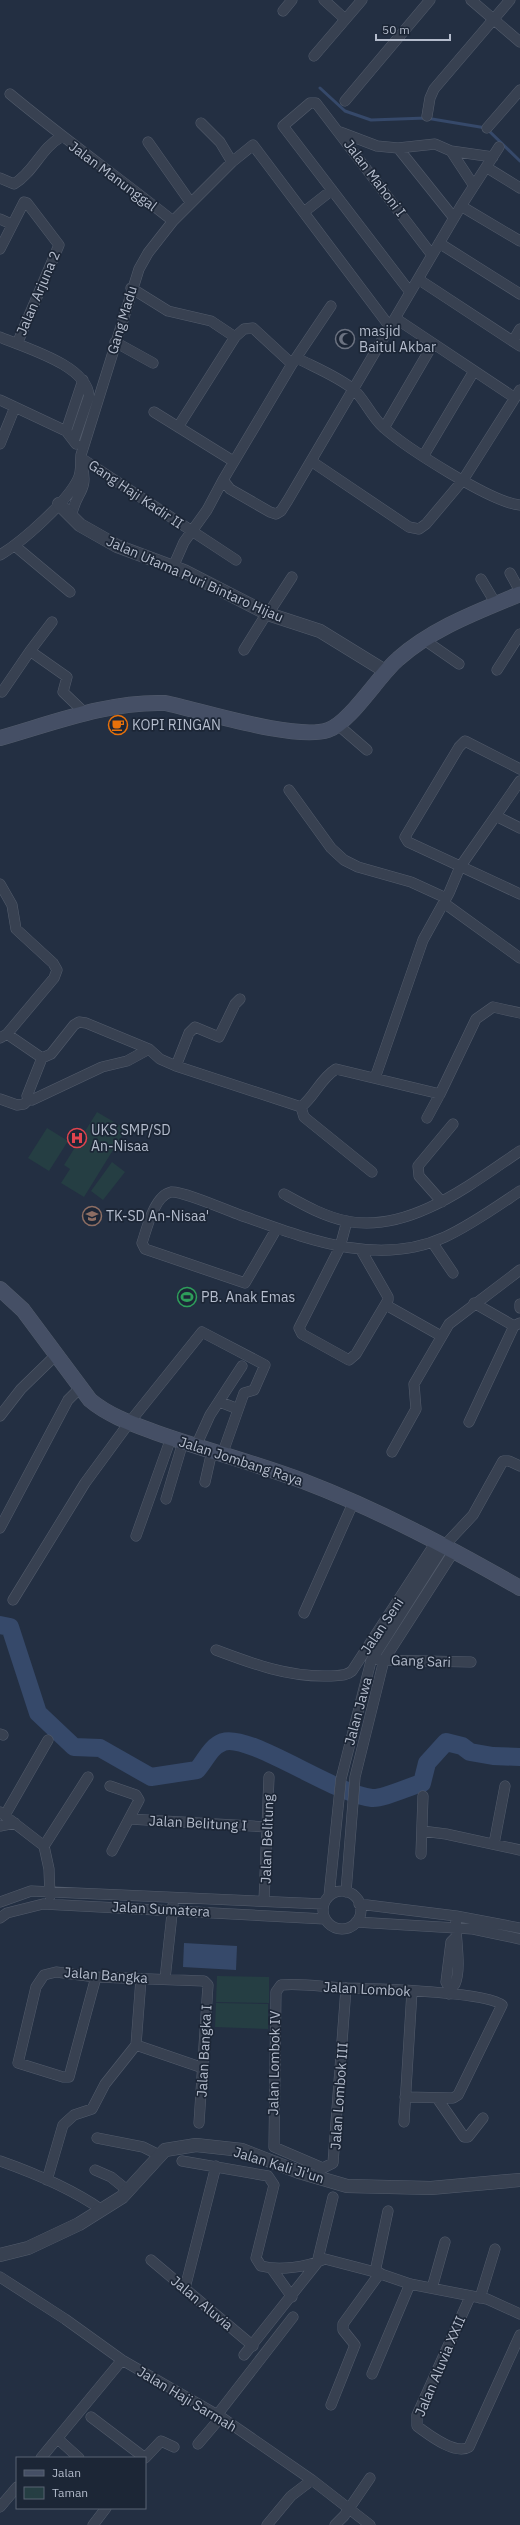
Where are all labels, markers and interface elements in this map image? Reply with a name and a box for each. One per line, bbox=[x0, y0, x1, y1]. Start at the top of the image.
scale bar bbox=[376, 16, 450, 42]
text: 50 m bbox=[382, 22, 410, 37]
street label: Jalan Mahoni I bbox=[340, 136, 410, 220]
street label: Jalan Manunggal bbox=[65, 137, 161, 215]
street label: Jalan Arjuna 2 bbox=[12, 248, 64, 338]
street label: Gang Madu bbox=[103, 284, 141, 356]
place label: masjid Baitul Akbar bbox=[359, 322, 436, 356]
mosque icon: masjid Baitul Akbar bbox=[334, 328, 356, 350]
street label: Gang Haji Kadir II bbox=[85, 456, 187, 532]
street label: Jalan Utama Puri Bintaro Hijau bbox=[104, 532, 286, 626]
cafe icon: KOPI RINGAN bbox=[107, 714, 129, 736]
place label: KOPI RINGAN bbox=[132, 716, 221, 734]
place label: UKS SMP/SD An-Nisaa bbox=[91, 1121, 171, 1155]
hospital icon: UKS SMP/SD An-Nisaa bbox=[66, 1127, 88, 1149]
school or university icon: TK-SD An-Nisaa' bbox=[81, 1205, 103, 1227]
place label: TK-SD An-Nisaa' bbox=[106, 1207, 209, 1225]
sports icon: PB. Anak Emas bbox=[176, 1286, 198, 1308]
place label: PB. Anak Emas bbox=[201, 1288, 295, 1306]
street label: Jalan Jombang Raya bbox=[177, 1432, 306, 1490]
street label: Jalan Seni bbox=[357, 1594, 407, 1658]
street label: Gang Sari bbox=[391, 1651, 451, 1671]
street label: Jalan Jawa bbox=[340, 1674, 376, 1747]
street label: Jalan Belitung bbox=[256, 1793, 278, 1884]
street label: Jalan Belitung I bbox=[148, 1811, 248, 1835]
street label: Jalan Sumatera bbox=[112, 1897, 211, 1921]
street label: Jalan Bangka bbox=[64, 1963, 149, 1987]
street label: Jalan Lombok bbox=[323, 1978, 412, 2000]
street label: Jalan Bangka I bbox=[193, 2004, 215, 2098]
street label: Jalan Lombok IV bbox=[264, 2010, 284, 2116]
street label: Jalan Lombok III bbox=[326, 2042, 352, 2150]
street label: Jalan Kali Ji'un bbox=[231, 2143, 327, 2187]
street label: Jalan Aluvia bbox=[167, 2272, 237, 2335]
street label: Jalan Aluvia XXII bbox=[411, 2313, 469, 2419]
street label: Jalan Haji Sarmah bbox=[134, 2362, 240, 2436]
legend bbox=[16, 2457, 146, 2509]
text: Jalan bbox=[52, 2465, 81, 2480]
text: Taman bbox=[52, 2485, 88, 2500]

